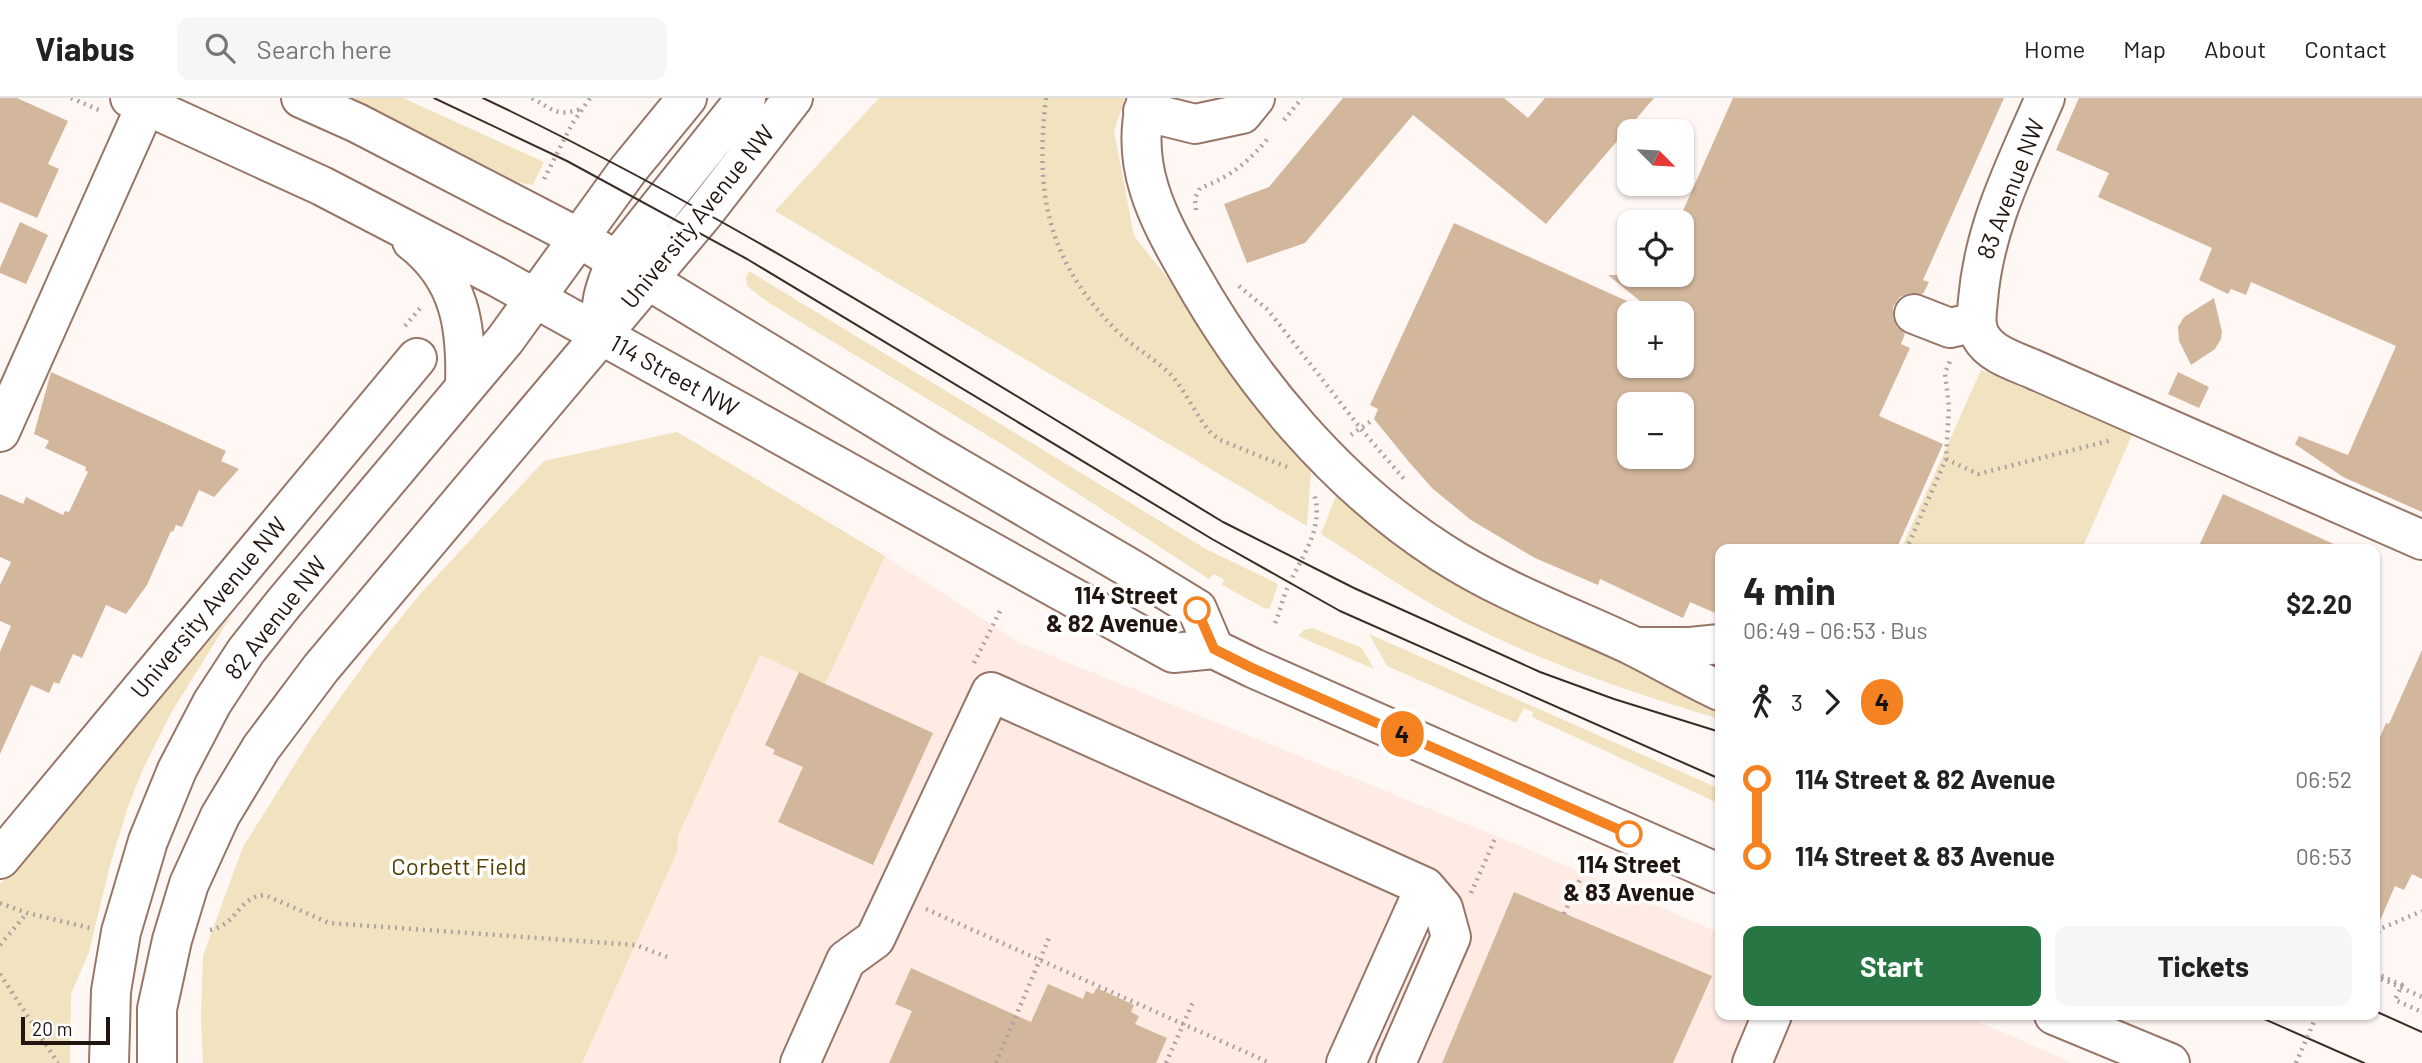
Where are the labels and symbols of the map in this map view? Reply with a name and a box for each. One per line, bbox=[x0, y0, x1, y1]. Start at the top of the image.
street label: 83 Avenue NW bbox=[1970, 114, 2050, 263]
street label: University Avenue NW bbox=[614, 118, 780, 314]
north arrow bbox=[1617, 119, 1694, 196]
street label: 114 Street NW bbox=[605, 327, 744, 422]
street label: University Avenue NW bbox=[124, 511, 292, 704]
street label: 82 Avenue NW bbox=[218, 550, 332, 685]
place label: 114 Street & 82 Avenue bbox=[1046, 580, 1178, 637]
marker: 114 Street & 82 Avenue bbox=[1184, 597, 1210, 623]
line badge: 4 bbox=[1379, 711, 1425, 757]
marker: 114 Street & 83 Avenue bbox=[1616, 821, 1642, 847]
place label: 114 Street & 83 Avenue bbox=[1563, 849, 1695, 906]
park label: Corbett Field bbox=[391, 851, 527, 880]
scale bar bbox=[21, 1014, 110, 1046]

